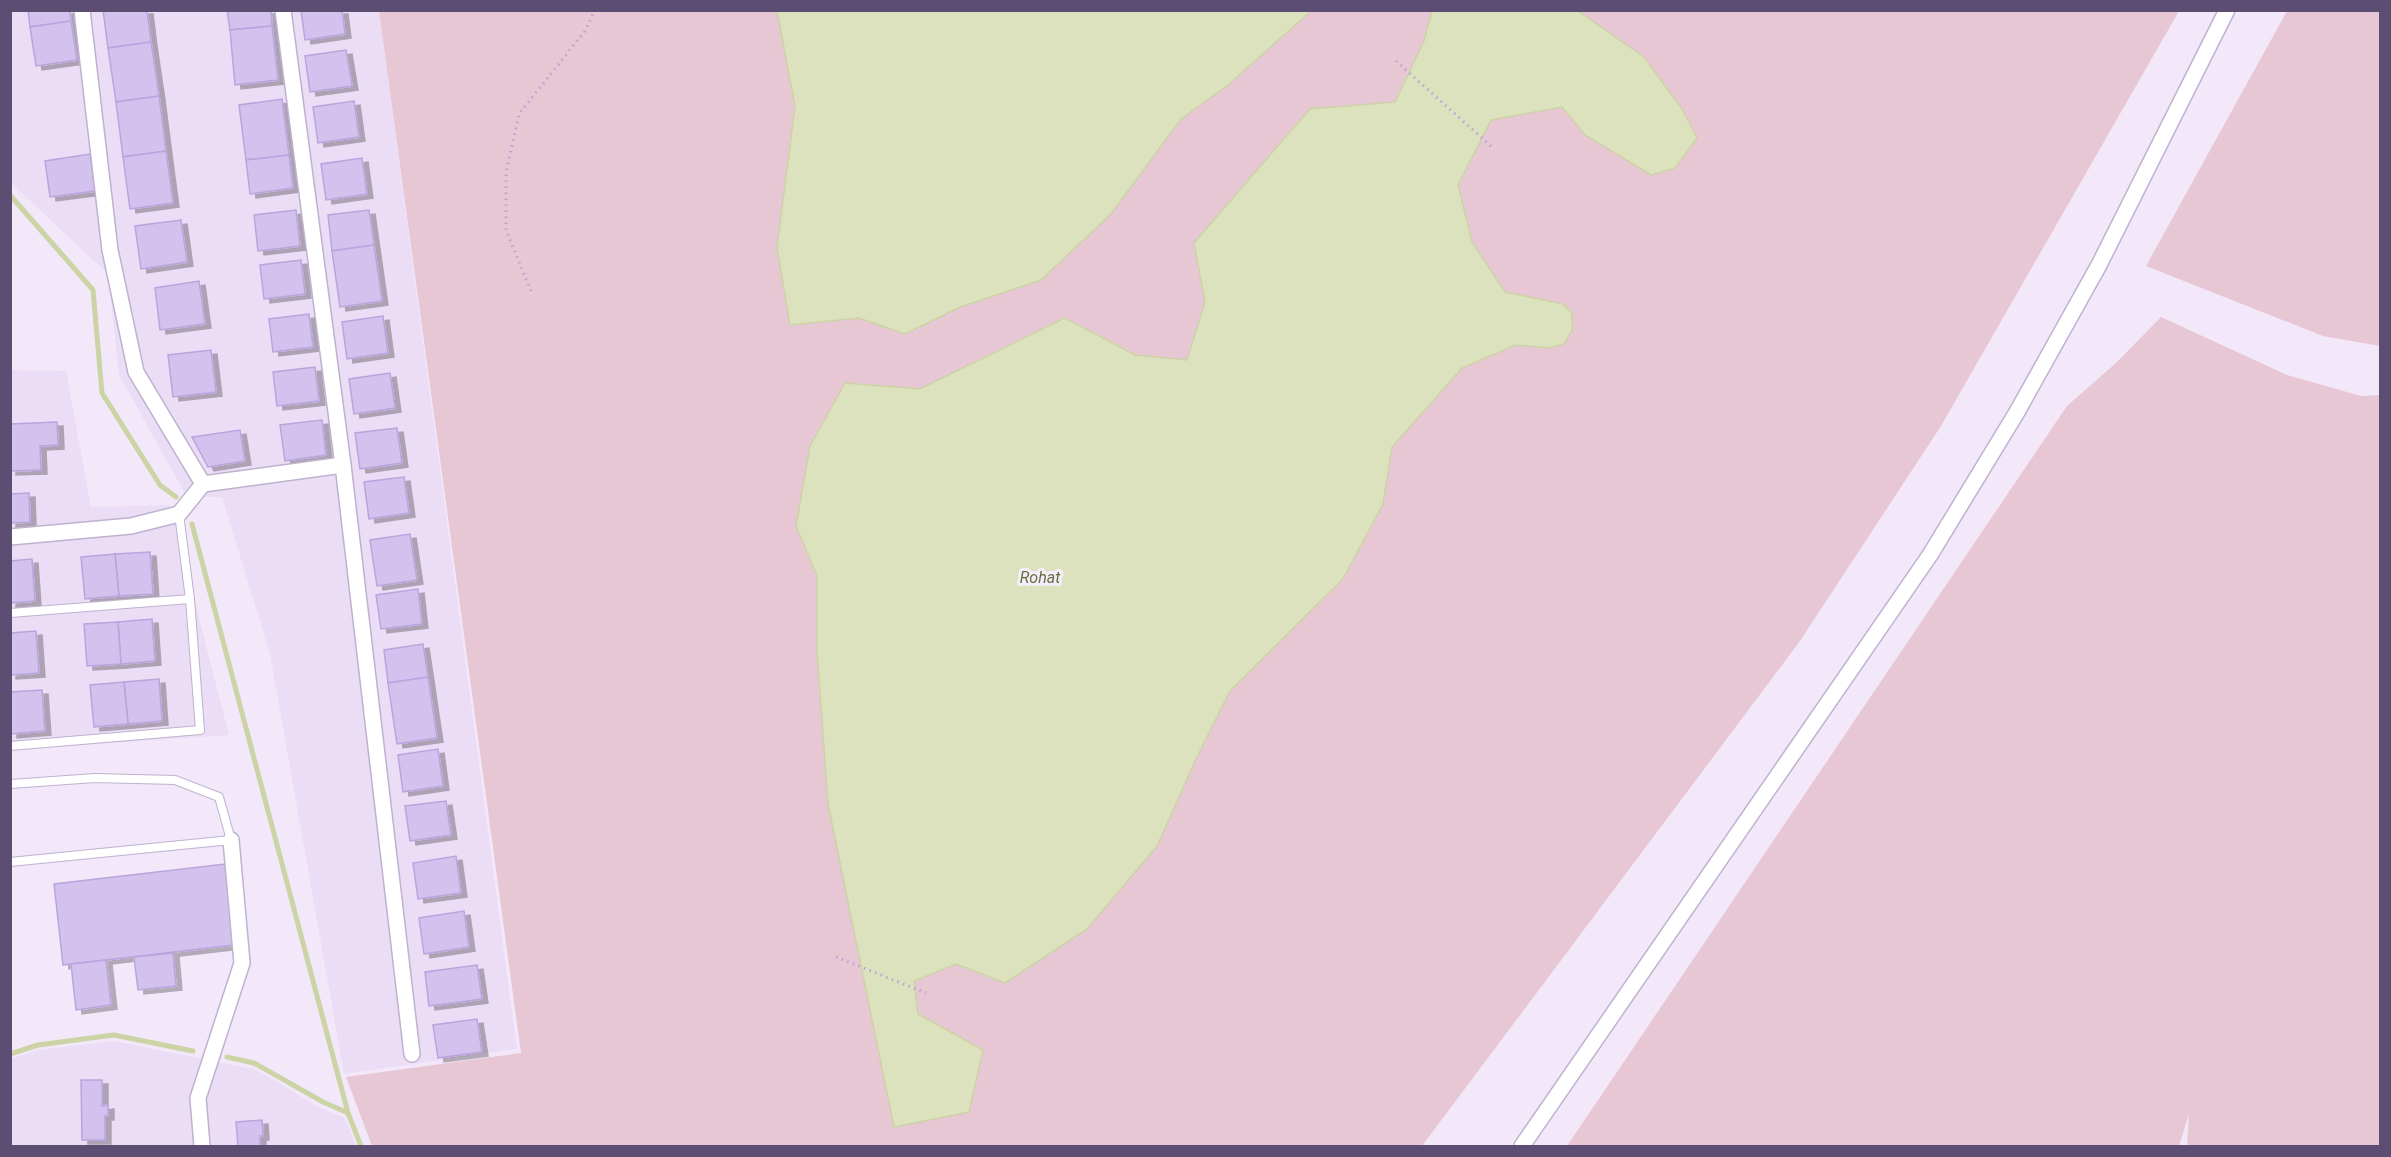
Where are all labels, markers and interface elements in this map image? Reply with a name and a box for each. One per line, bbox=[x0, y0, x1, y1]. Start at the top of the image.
water label: Rohat bbox=[1020, 568, 1061, 587]

